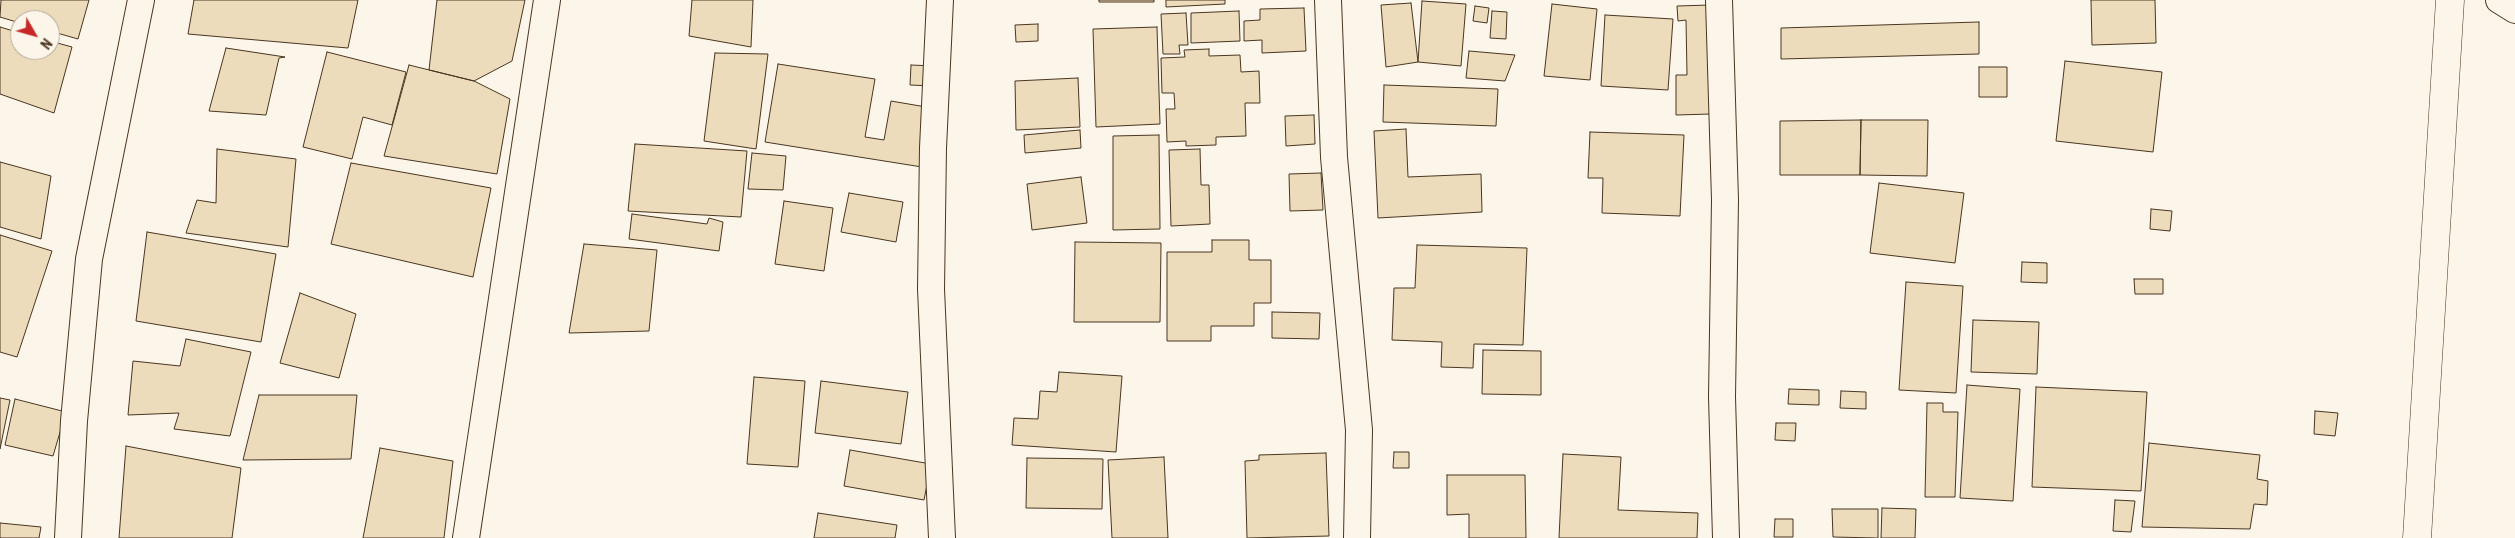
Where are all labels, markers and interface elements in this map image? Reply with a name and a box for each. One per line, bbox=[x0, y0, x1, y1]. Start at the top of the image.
north arrow bbox=[10, 10, 60, 60]
text: N bbox=[37, 35, 55, 52]

